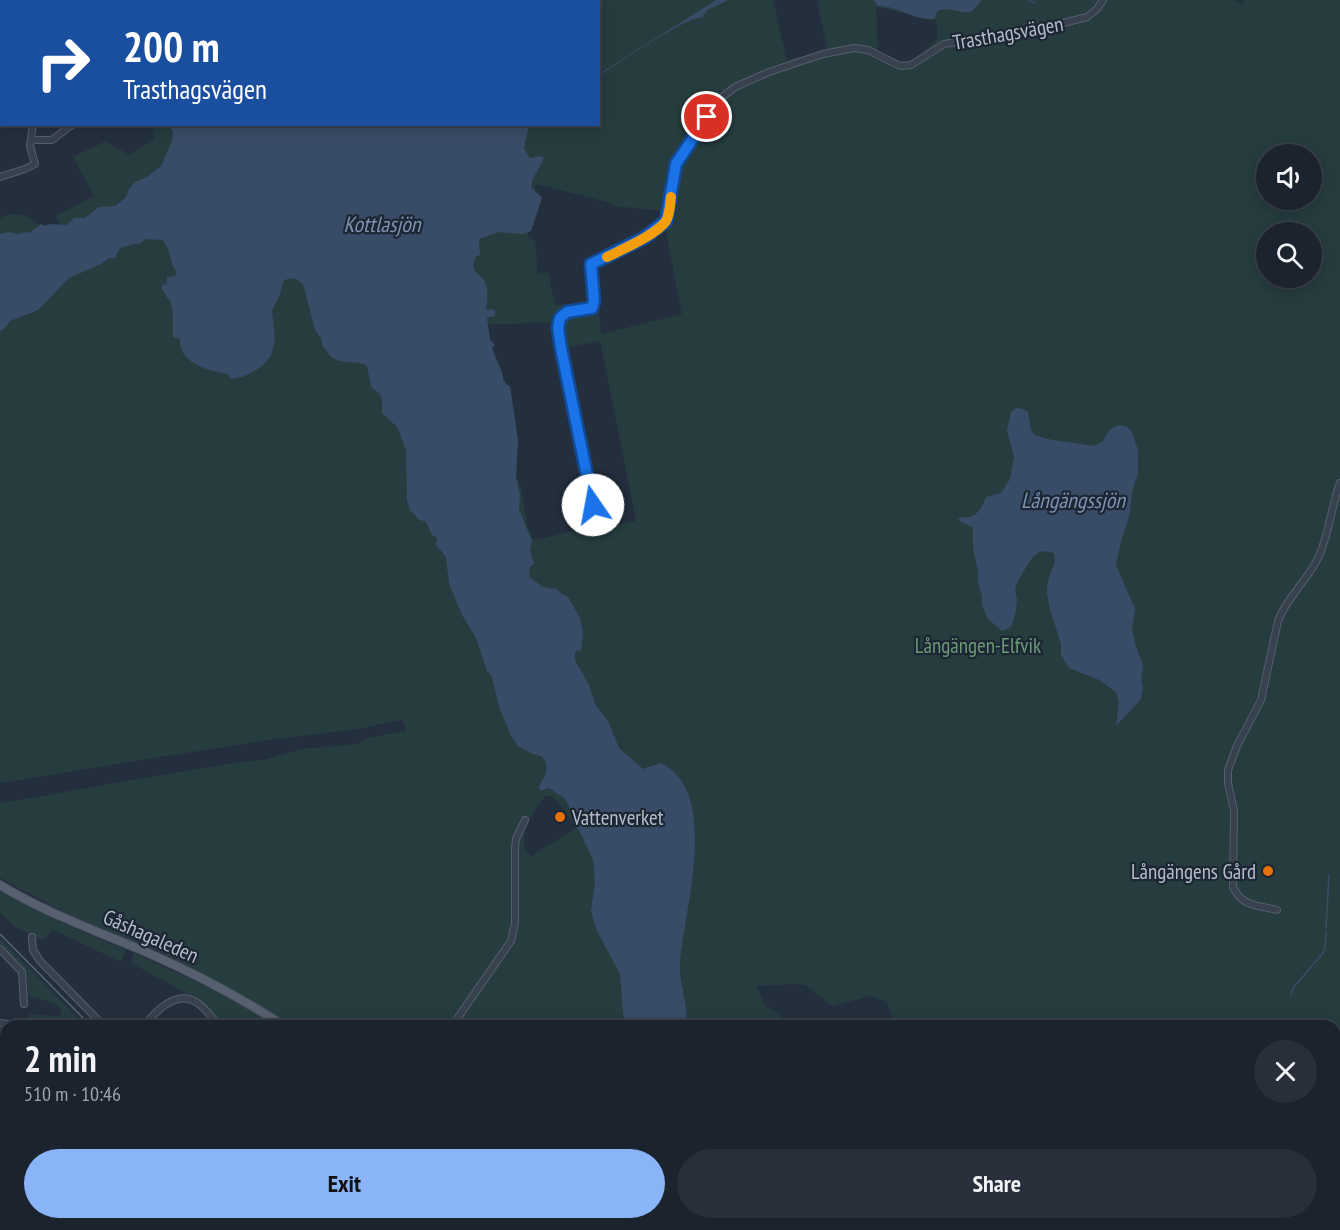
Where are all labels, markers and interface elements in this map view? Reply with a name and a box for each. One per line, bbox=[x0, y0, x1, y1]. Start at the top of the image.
street label: Trasthagsvägen bbox=[951, 10, 1065, 56]
text: 200 m bbox=[123, 19, 220, 74]
icon: right bbox=[24, 24, 102, 102]
text: Trasthagsvägen bbox=[123, 72, 267, 106]
pin bbox=[681, 91, 732, 142]
icon: arrive bbox=[690, 100, 723, 133]
map controls bbox=[1256, 144, 1322, 288]
button: sound bbox=[1256, 144, 1322, 210]
water label: Kottlasjön bbox=[344, 210, 422, 238]
button: search bbox=[1256, 222, 1322, 288]
position arrow bbox=[561, 473, 625, 537]
water label: Långängssjön bbox=[1021, 486, 1126, 514]
park label: Långängen-Elfvik bbox=[915, 632, 1041, 659]
place label: Vattenverket bbox=[571, 804, 664, 831]
marker: Vattenverket bbox=[553, 810, 567, 824]
place label: Långängens Gård bbox=[1131, 858, 1256, 885]
marker: Långängens Gård bbox=[1261, 864, 1275, 878]
street label: Gåshagaleden bbox=[99, 903, 203, 969]
text: 2 min bbox=[24, 1035, 97, 1082]
button: close bbox=[1254, 1040, 1317, 1103]
text: 510 m · 10:46 bbox=[24, 1081, 121, 1107]
button: Exit bbox=[24, 1149, 665, 1218]
button: Share bbox=[677, 1149, 1317, 1218]

